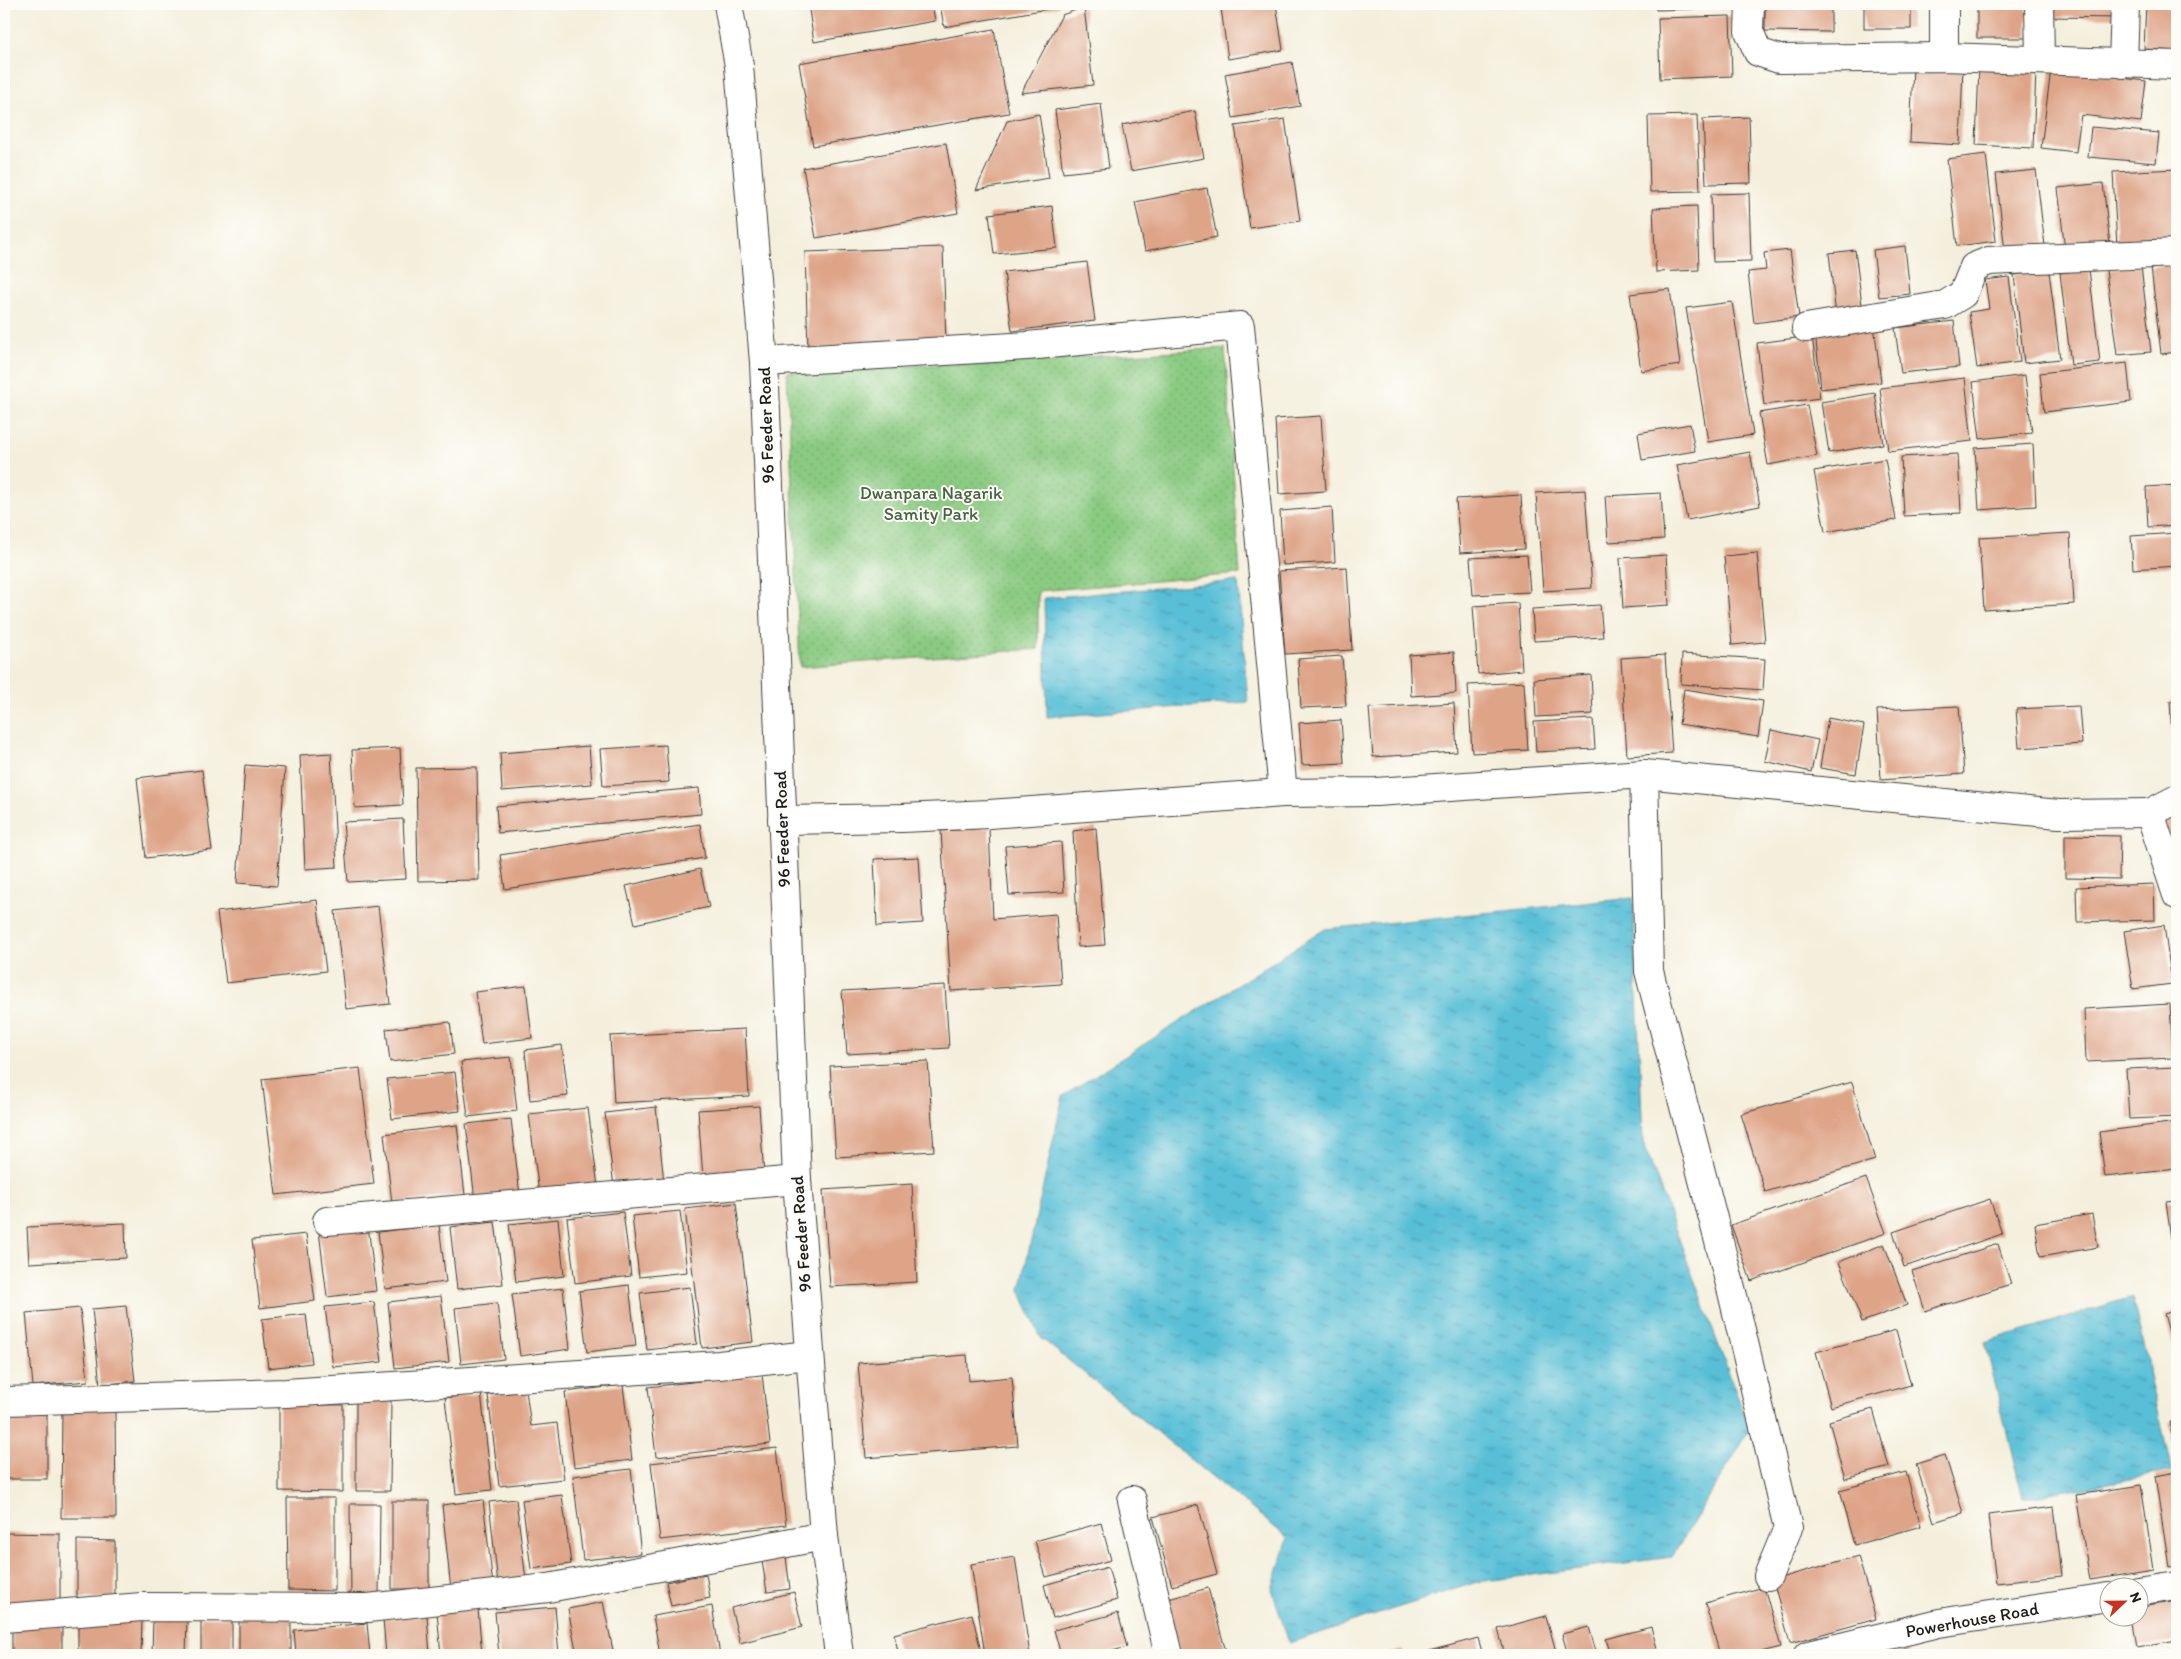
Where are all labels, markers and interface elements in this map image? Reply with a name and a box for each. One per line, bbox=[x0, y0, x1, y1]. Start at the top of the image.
street label: 96 Feeder Road bbox=[753, 366, 779, 484]
park label: Dwanpara Nagarik Samity Park bbox=[860, 482, 1003, 525]
street label: 96 Feeder Road bbox=[769, 770, 795, 888]
street label: 96 Feeder Road bbox=[786, 1175, 816, 1293]
north arrow bbox=[2098, 1576, 2148, 1626]
text: N bbox=[2126, 1590, 2145, 1605]
street label: Powerhouse Road bbox=[1904, 1597, 2041, 1643]

